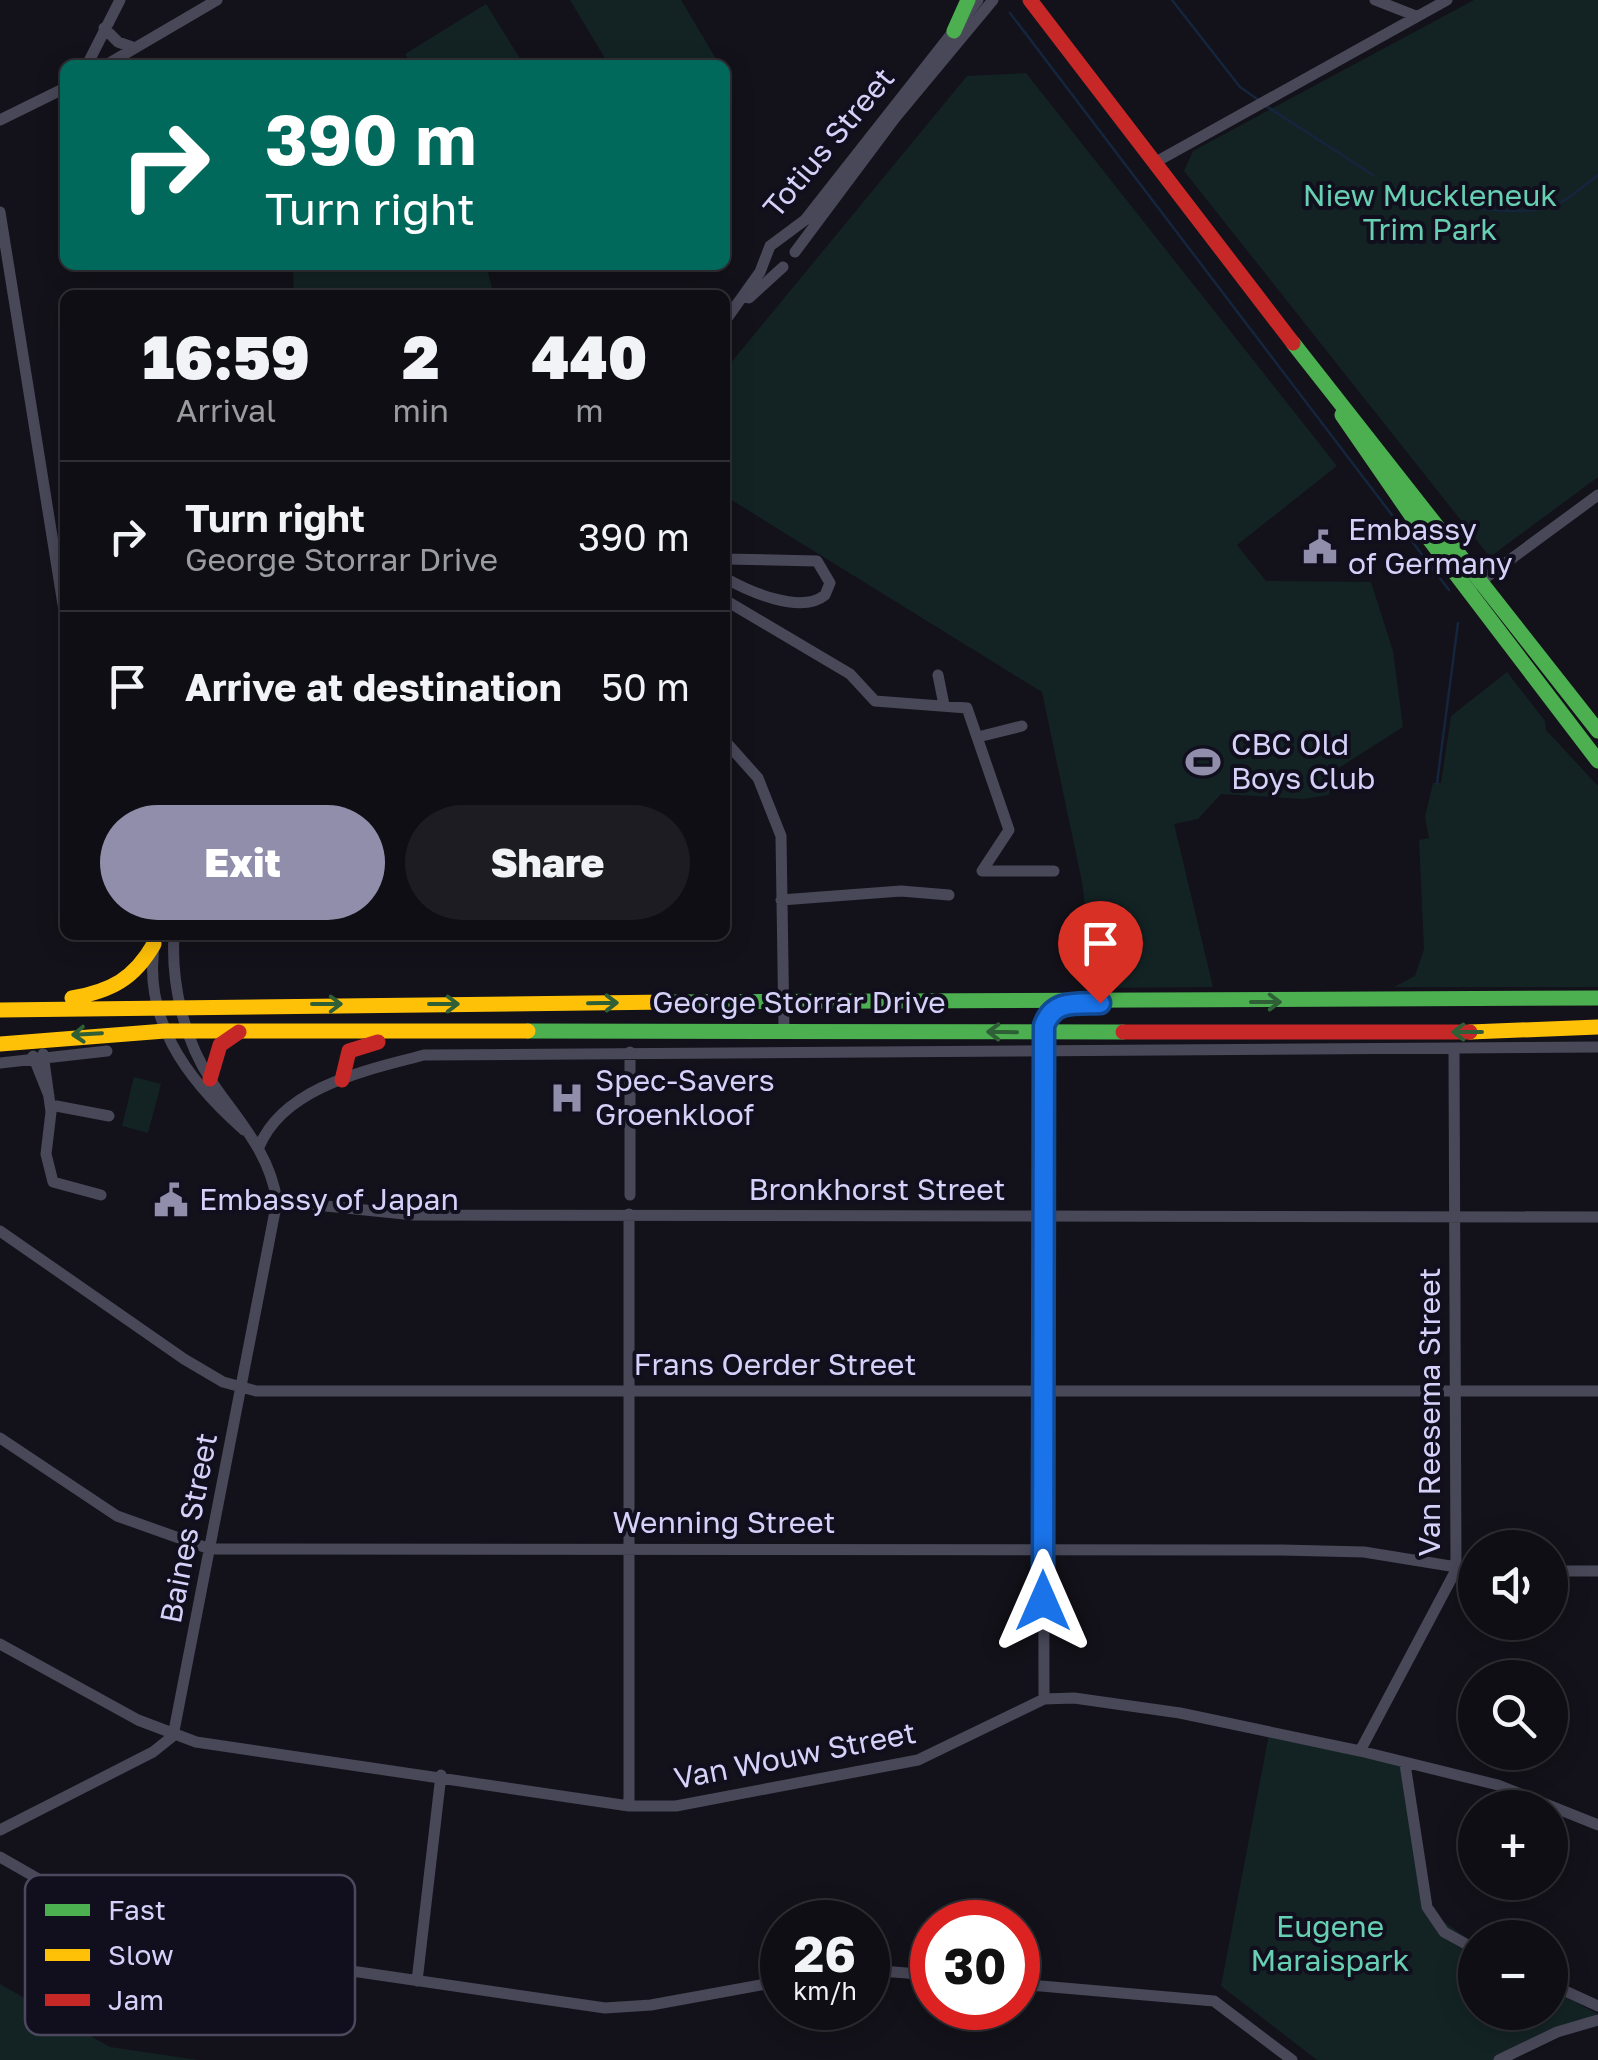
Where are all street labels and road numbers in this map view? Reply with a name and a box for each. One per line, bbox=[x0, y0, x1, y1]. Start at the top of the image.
street label: Totius Street bbox=[755, 60, 901, 225]
street label: George Storrar Drive bbox=[652, 984, 946, 1020]
street label: Bronkhorst Street bbox=[748, 1171, 1006, 1207]
street label: Van Reesema Street bbox=[1411, 1267, 1447, 1557]
street label: Frans Oerder Street bbox=[634, 1346, 916, 1382]
street label: Baines Street bbox=[152, 1430, 224, 1626]
street label: Wenning Street bbox=[612, 1504, 836, 1540]
street label: Van Wouw Street bbox=[671, 1714, 919, 1796]

